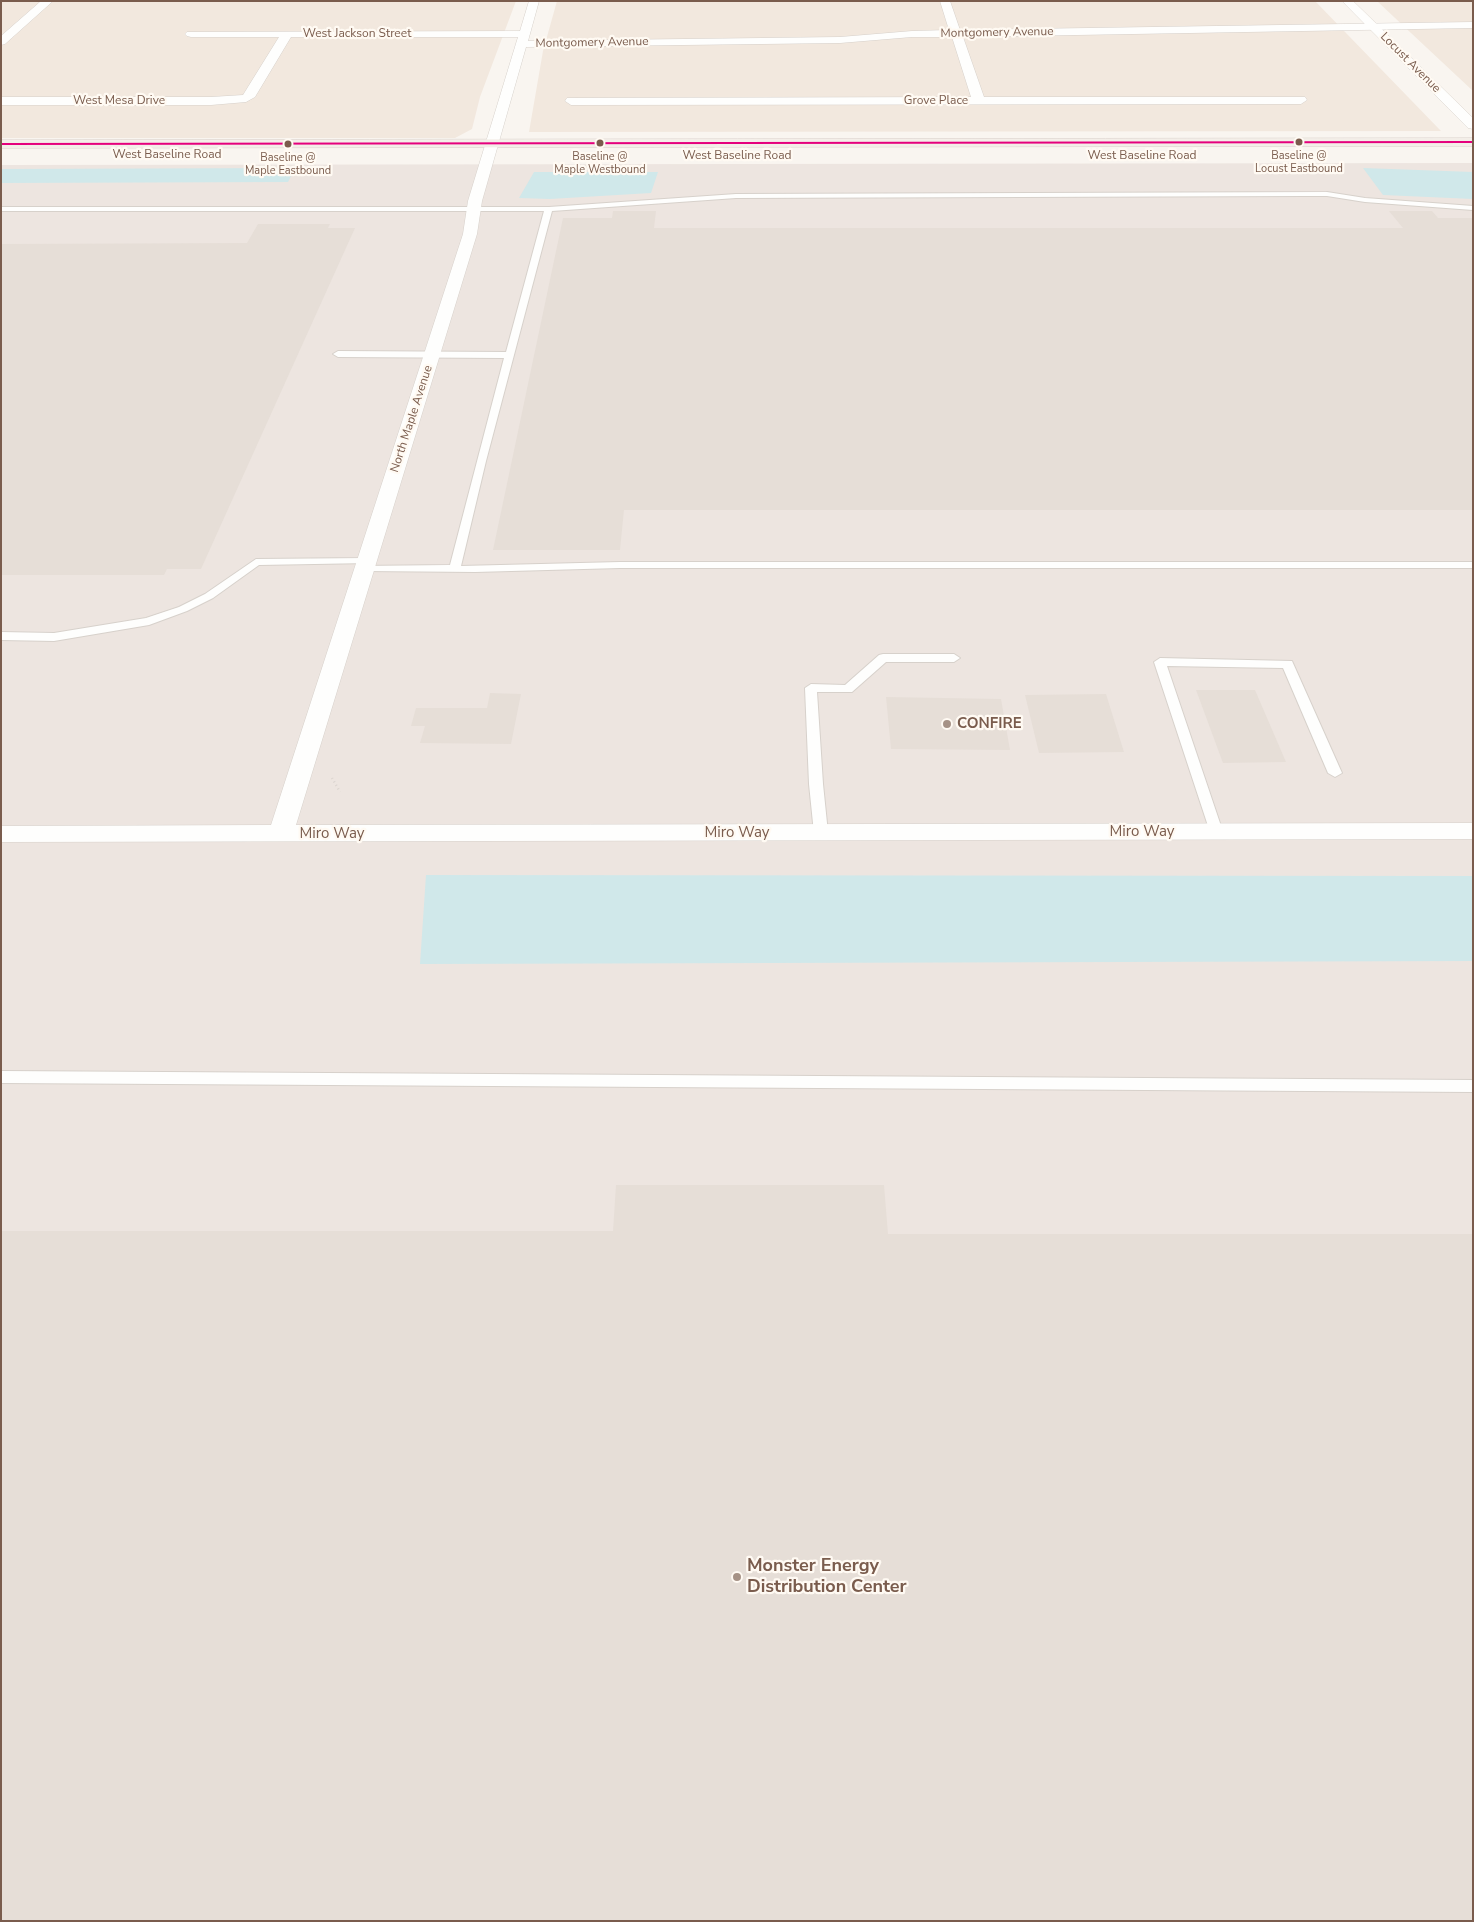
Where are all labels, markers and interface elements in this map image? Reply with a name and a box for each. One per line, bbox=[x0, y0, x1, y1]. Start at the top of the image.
street label: Montgomery Avenue bbox=[940, 25, 1054, 41]
street label: West Jackson Street bbox=[303, 27, 411, 41]
street label: Locust Avenue bbox=[1377, 30, 1443, 96]
street label: Montgomery Avenue bbox=[535, 35, 649, 51]
street label: West Mesa Drive bbox=[73, 94, 165, 108]
street label: Grove Place bbox=[904, 94, 968, 108]
marker: Baseline @ Locust Eastbound bbox=[1294, 137, 1304, 147]
marker: Baseline @ Maple Westbound bbox=[595, 138, 605, 148]
marker: Baseline @ Maple Eastbound bbox=[283, 139, 293, 149]
street label: West Baseline Road bbox=[112, 148, 222, 162]
street label: West Baseline Road bbox=[682, 149, 792, 163]
street label: West Baseline Road bbox=[1087, 149, 1197, 163]
place label: Baseline @ Locust Eastbound bbox=[1255, 149, 1343, 175]
place label: Baseline @ Maple Westbound bbox=[554, 150, 646, 176]
place label: Baseline @ Maple Eastbound bbox=[245, 151, 331, 177]
street label: North Maple Avenue bbox=[388, 364, 436, 474]
place label: CONFIRE bbox=[957, 715, 1022, 733]
marker: CONFIRE bbox=[941, 718, 953, 730]
street label: Miro Way bbox=[1109, 823, 1175, 841]
street label: Miro Way bbox=[704, 824, 770, 842]
street label: Miro Way bbox=[299, 825, 365, 843]
place label: Monster Energy Distribution Center bbox=[747, 1556, 907, 1598]
marker: Monster Energy Distribution Center bbox=[731, 1571, 743, 1583]

